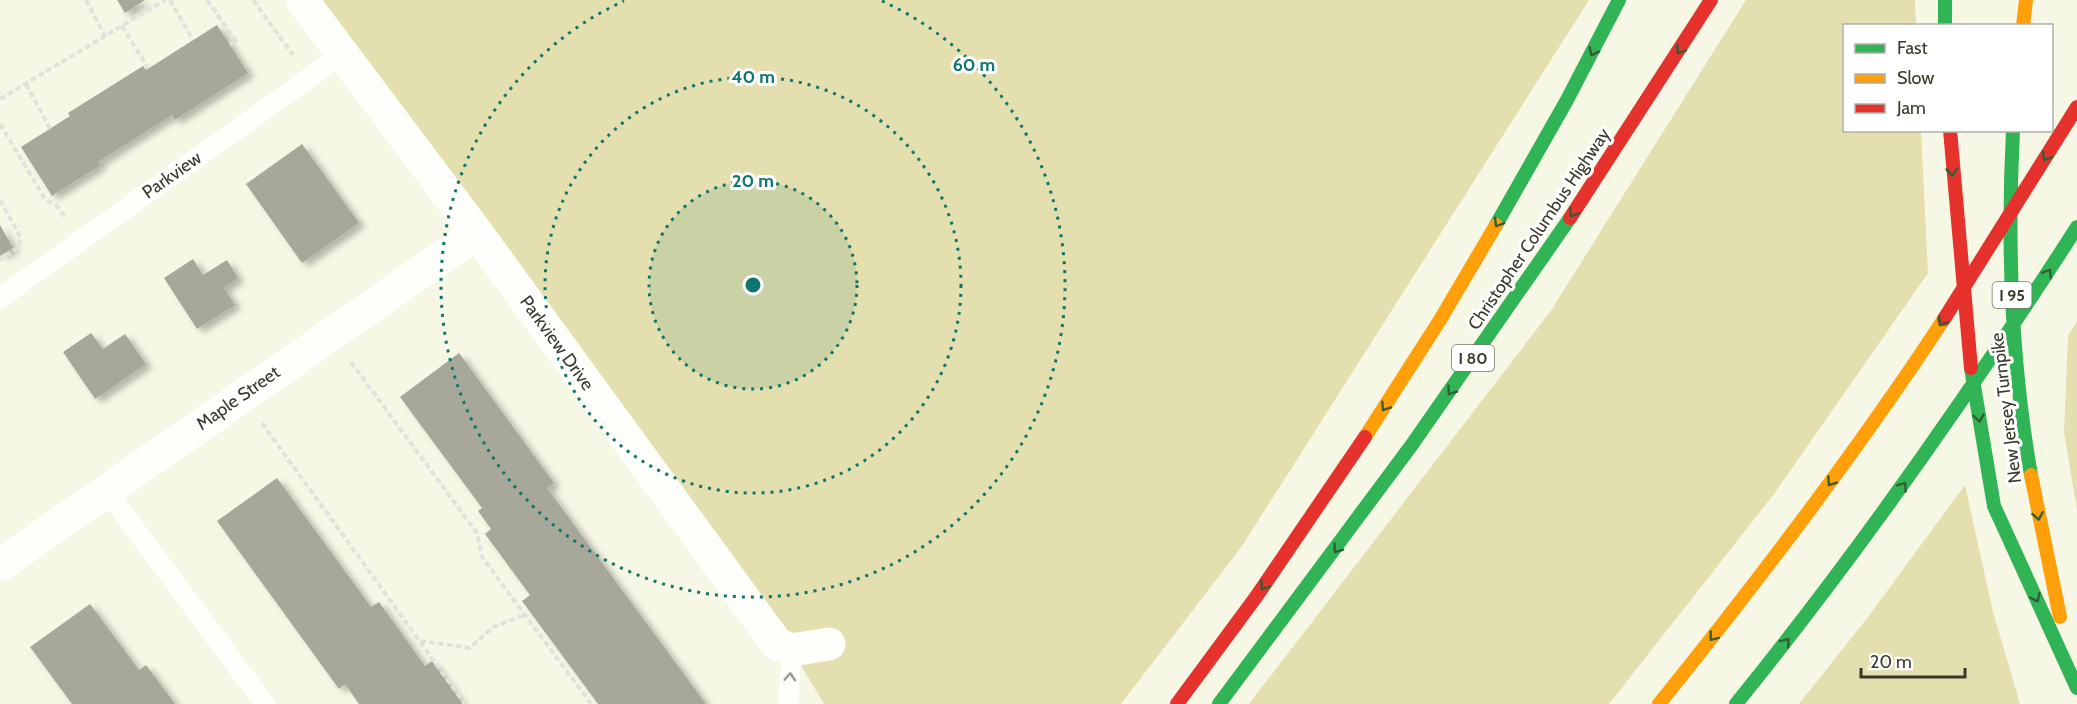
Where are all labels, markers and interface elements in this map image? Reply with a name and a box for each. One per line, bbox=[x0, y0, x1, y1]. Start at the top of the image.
legend bbox=[1843, 24, 2053, 132]
text: Fast bbox=[1897, 37, 1928, 59]
one-way arrow bbox=[1676, 43, 1687, 54]
one-way arrow bbox=[1588, 46, 1600, 57]
text: 60 m bbox=[953, 54, 995, 76]
text: 40 m bbox=[731, 66, 775, 88]
text: Slow bbox=[1897, 67, 1934, 89]
text: Jam bbox=[1896, 97, 1926, 119]
street label: Christopher Columbus Highway bbox=[1463, 124, 1615, 334]
street label: Parkview bbox=[138, 147, 206, 203]
one-way arrow bbox=[2042, 151, 2054, 161]
one-way arrow bbox=[1946, 168, 1959, 177]
text: 20 m bbox=[732, 170, 774, 192]
one-way arrow bbox=[1569, 207, 1581, 217]
one-way arrow bbox=[1494, 217, 1505, 227]
one-way arrow bbox=[2041, 268, 2052, 279]
centre of rings bbox=[743, 275, 763, 295]
road number: I 95 bbox=[1992, 282, 2032, 308]
street label: Parkview Drive bbox=[515, 291, 599, 395]
one-way arrow bbox=[1938, 315, 1949, 326]
street label: New Jersey Turnpike bbox=[1986, 331, 2026, 485]
road number: I 80 bbox=[1452, 345, 1494, 371]
street label: Maple Street bbox=[192, 361, 284, 435]
one-way arrow bbox=[1447, 384, 1458, 395]
one-way arrow bbox=[1380, 401, 1392, 411]
one-way arrow bbox=[1973, 413, 1985, 422]
one-way arrow bbox=[1827, 476, 1838, 487]
one-way arrow bbox=[1896, 482, 1907, 493]
one-way arrow bbox=[2031, 510, 2044, 520]
one-way arrow bbox=[1333, 543, 1344, 554]
one-way arrow bbox=[1260, 579, 1271, 590]
one-way arrow bbox=[2028, 591, 2040, 602]
one-way arrow bbox=[1710, 631, 1721, 642]
one-way arrow bbox=[1779, 638, 1790, 649]
scale bar bbox=[1861, 641, 1964, 679]
text: 20 m bbox=[1870, 651, 1912, 673]
one-way arrow bbox=[783, 673, 796, 682]

